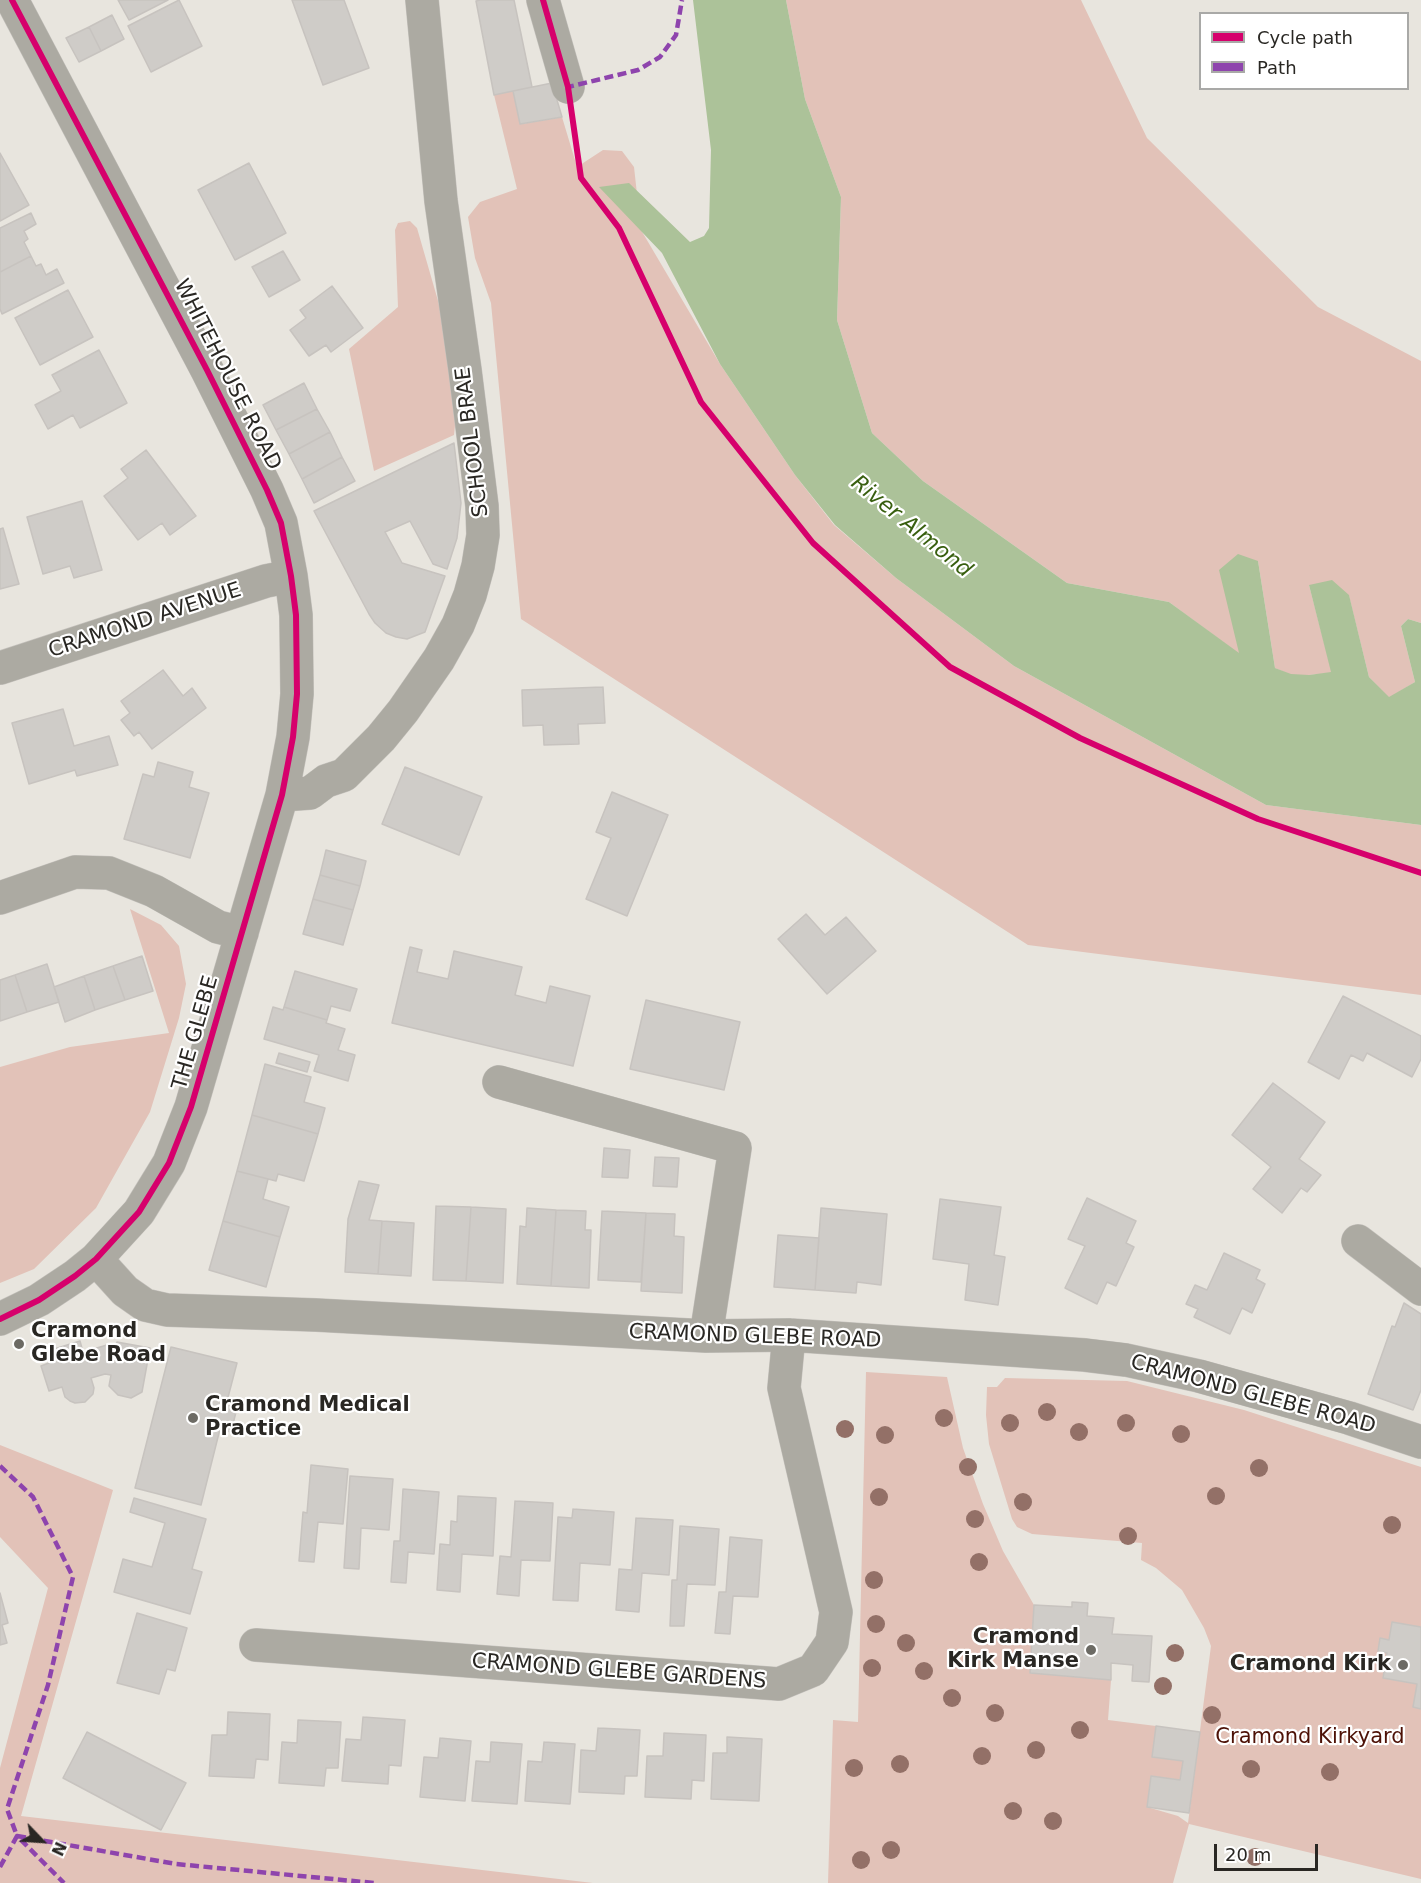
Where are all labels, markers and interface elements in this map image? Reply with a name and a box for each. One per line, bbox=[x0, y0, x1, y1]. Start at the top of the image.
legend bbox=[1199, 12, 1409, 90]
text: Cycle path bbox=[1257, 27, 1353, 48]
text: Path bbox=[1257, 57, 1297, 78]
street label: WHITEHOUSE ROAD bbox=[168, 275, 286, 475]
street label: SCHOOL BRAE bbox=[451, 366, 495, 518]
water label: River Almond bbox=[845, 470, 977, 584]
street label: CRAMOND AVENUE bbox=[46, 578, 244, 664]
street label: THE GLEBE bbox=[168, 973, 224, 1093]
place label: Cramond Glebe Road bbox=[31, 1319, 166, 1369]
street label: CRAMOND GLEBE ROAD bbox=[628, 1320, 882, 1354]
marker: Cramond Glebe Road bbox=[12, 1337, 26, 1351]
street label: CRAMOND GLEBE ROAD bbox=[1128, 1350, 1378, 1440]
place label: Cramond Medical Practice bbox=[205, 1393, 410, 1443]
marker: Cramond Medical Practice bbox=[186, 1411, 200, 1425]
place label: Cramond Kirk Manse bbox=[947, 1625, 1079, 1675]
marker: Cramond Kirk Manse bbox=[1084, 1643, 1098, 1657]
street label: CRAMOND GLEBE GARDENS bbox=[471, 1649, 767, 1695]
place label: Cramond Kirk bbox=[1230, 1652, 1391, 1678]
marker: Cramond Kirk bbox=[1396, 1658, 1410, 1672]
park label: Cramond Kirkyard bbox=[1215, 1725, 1405, 1751]
north arrow bbox=[12, 1811, 72, 1871]
scale bar bbox=[1217, 1832, 1320, 1870]
text: N bbox=[47, 1839, 70, 1859]
text: 20 m bbox=[1225, 1844, 1271, 1865]

